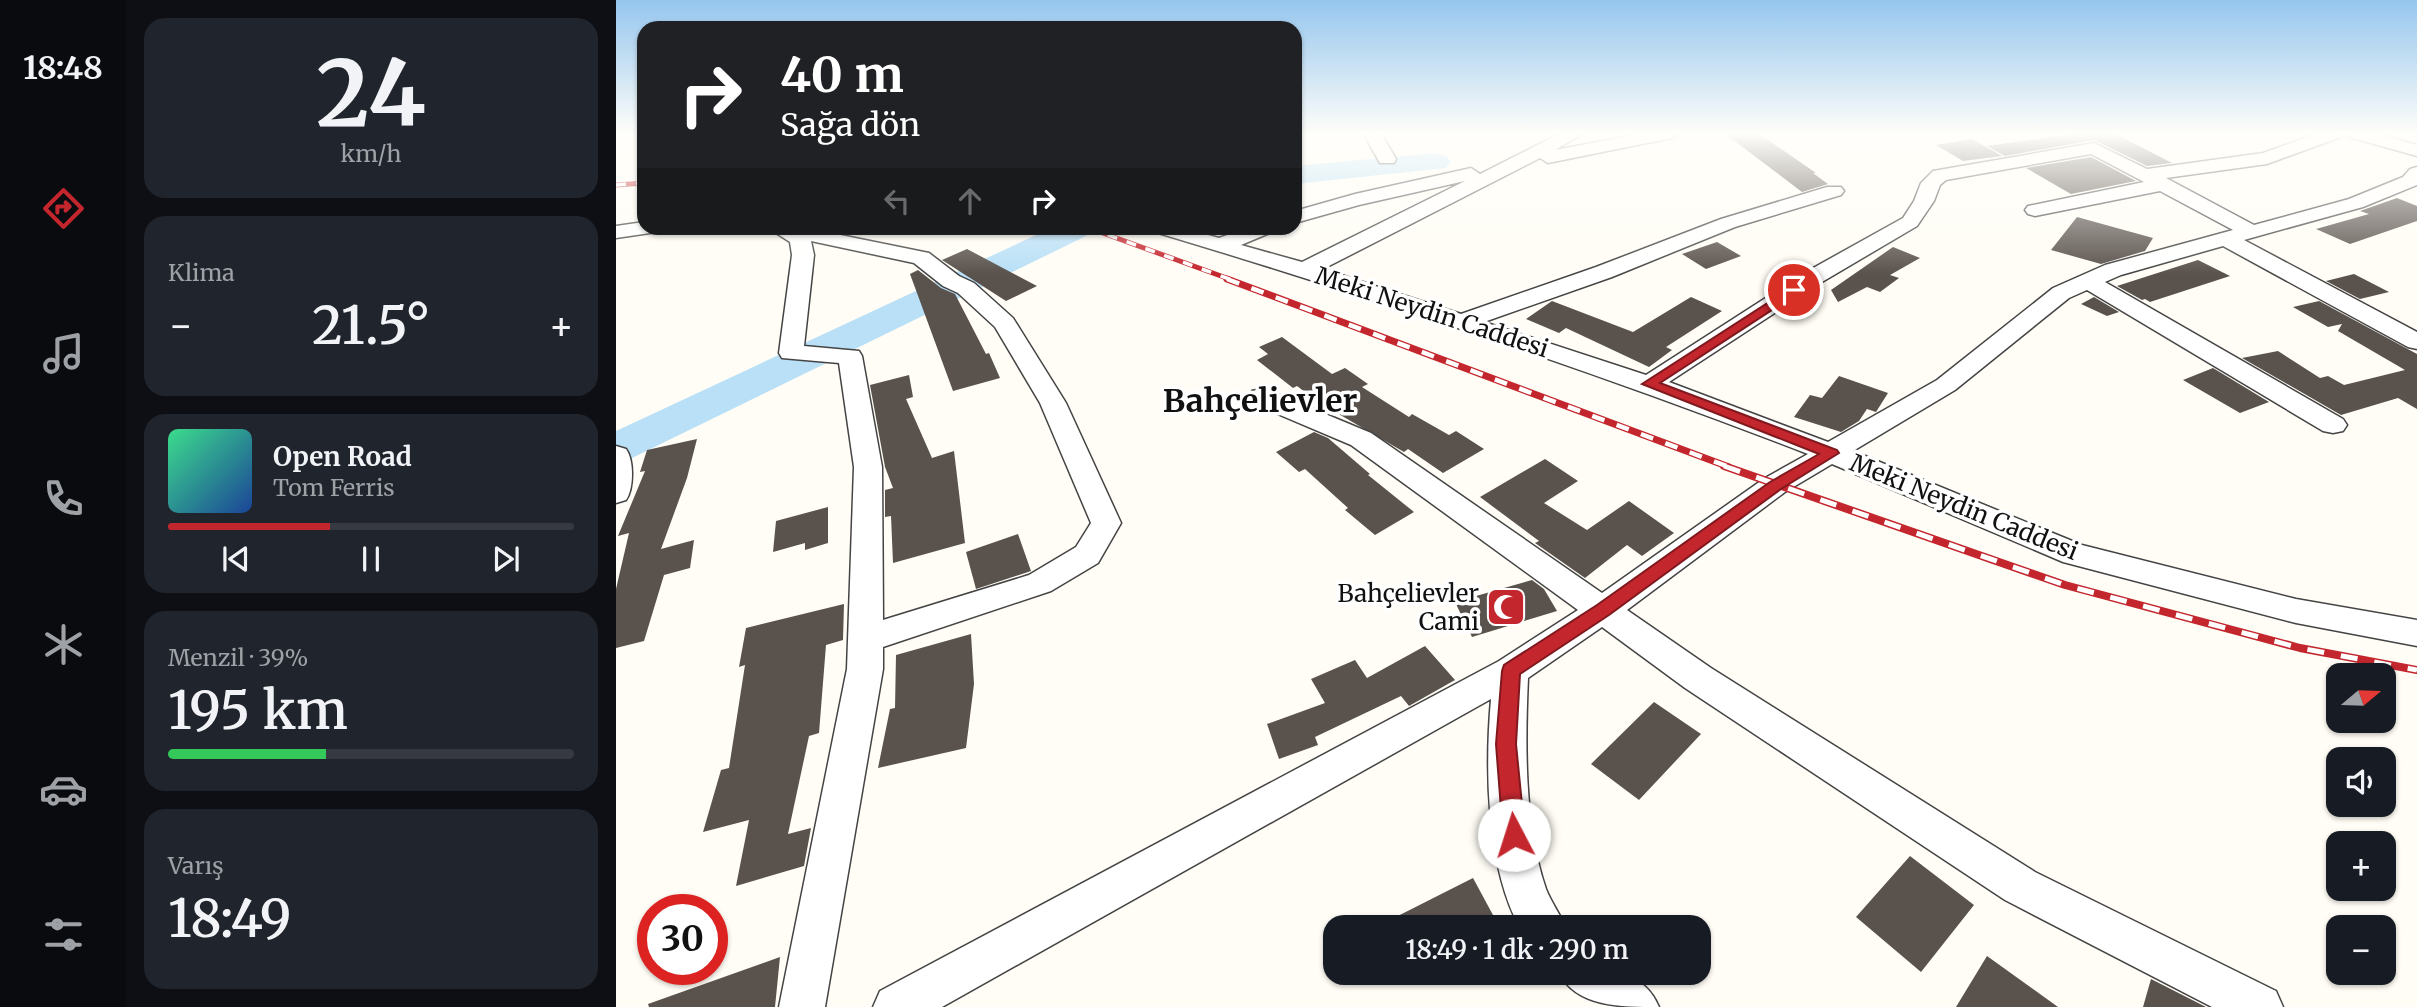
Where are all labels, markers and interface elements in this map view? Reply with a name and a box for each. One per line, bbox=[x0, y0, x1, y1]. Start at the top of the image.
text: 24 bbox=[316, 36, 426, 151]
text: 40 m bbox=[780, 44, 904, 105]
text: 18:48 bbox=[23, 48, 103, 88]
icon: right bbox=[665, 49, 756, 140]
text: Sağa dön bbox=[780, 105, 920, 145]
text: km/h bbox=[341, 139, 401, 168]
icon: left bbox=[878, 182, 916, 220]
icon: ahead bbox=[951, 182, 989, 220]
icon: right bbox=[1024, 182, 1062, 220]
icon: directions bbox=[39, 184, 88, 233]
text: Klima bbox=[168, 258, 235, 287]
street label: Meki Neydin Caddesi bbox=[1311, 260, 1553, 364]
pin bbox=[1764, 260, 1824, 320]
icon: arrive bbox=[1775, 271, 1813, 309]
text: 21.5° bbox=[312, 293, 430, 358]
text: − bbox=[168, 302, 193, 349]
text: + bbox=[549, 302, 574, 349]
icon: music bbox=[39, 329, 88, 378]
district label: Bahçelievler bbox=[1163, 381, 1357, 421]
text: Open Road bbox=[273, 440, 412, 473]
street label: Meki Neydin Caddesi bbox=[1845, 447, 2083, 567]
text: Tom Ferris bbox=[273, 473, 395, 502]
icon: phone bbox=[39, 474, 88, 523]
icon: previous bbox=[217, 540, 255, 578]
icon: pause bbox=[352, 540, 390, 578]
icon: next bbox=[487, 540, 525, 578]
place label: Bahçelievler Cami bbox=[1337, 578, 1479, 637]
mosque icon: Bahçelievler Cami bbox=[1485, 586, 1527, 628]
icon: climate bbox=[39, 620, 88, 669]
text: Menzil · 39% bbox=[168, 643, 308, 672]
north arrow bbox=[2326, 663, 2396, 733]
map controls bbox=[2326, 663, 2396, 985]
text: 195 km bbox=[168, 678, 348, 743]
button: sound bbox=[2326, 747, 2396, 817]
icon: car bbox=[39, 765, 88, 814]
position arrow bbox=[1477, 798, 1551, 872]
button: + bbox=[2326, 831, 2396, 901]
text: Varış bbox=[168, 851, 224, 880]
text: 18:49 bbox=[168, 886, 292, 951]
speed limit sign: 30 bbox=[637, 894, 728, 985]
icon: filters bbox=[39, 910, 88, 959]
button: − bbox=[2326, 915, 2396, 985]
text: 18:49 · 1 dk · 290 m bbox=[1405, 933, 1629, 966]

